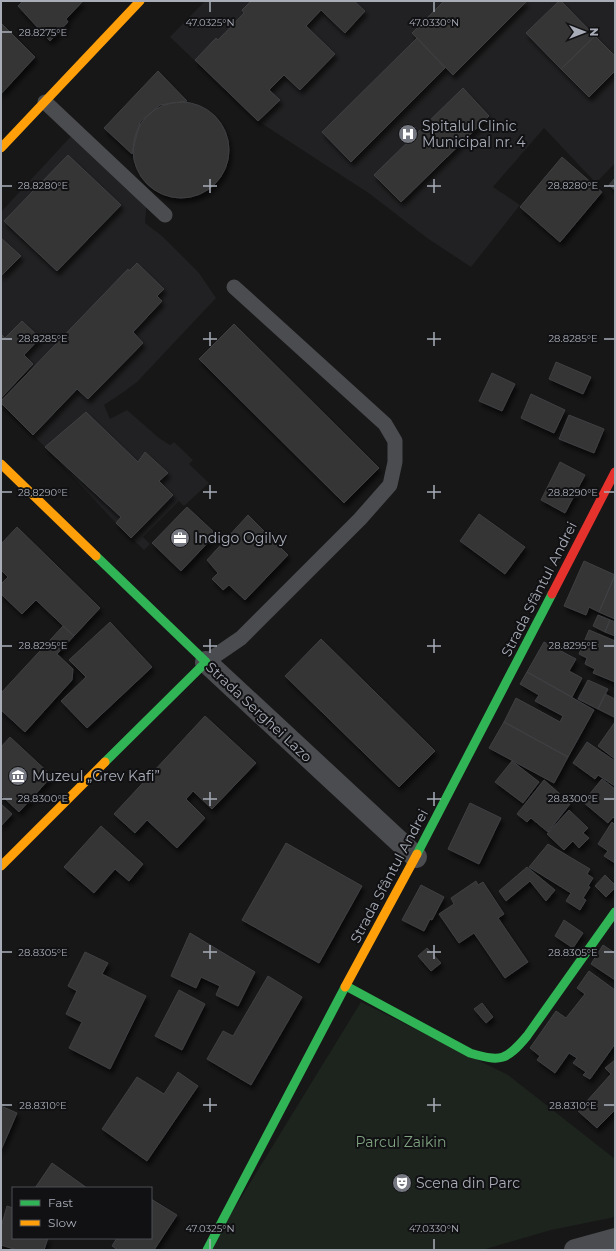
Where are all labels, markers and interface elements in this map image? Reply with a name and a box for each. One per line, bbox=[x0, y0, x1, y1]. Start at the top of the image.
north arrow bbox=[564, 12, 604, 52]
text: 47.0325°N bbox=[185, 16, 235, 29]
text: 47.0330°N bbox=[409, 16, 459, 29]
text: 28.8275°E bbox=[19, 26, 68, 39]
text: N bbox=[587, 28, 601, 36]
place label: Spitalul Clinic Municipal nr. 4 bbox=[422, 117, 526, 151]
hospital icon: Spitalul Clinic Municipal nr. 4 bbox=[397, 123, 419, 145]
text: 28.8280°E bbox=[18, 179, 68, 192]
text: 28.8280°E bbox=[548, 179, 598, 192]
text: 28.8285°E bbox=[18, 332, 68, 345]
text: 28.8285°E bbox=[548, 332, 598, 345]
text: 28.8290°E bbox=[18, 486, 68, 499]
text: 28.8290°E bbox=[548, 486, 598, 499]
street label: Strada Sfântul Andrei bbox=[497, 518, 581, 660]
office icon: Indigo Ogilvy bbox=[169, 527, 191, 549]
place label: Indigo Ogilvy bbox=[194, 529, 287, 547]
text: 28.8295°E bbox=[19, 639, 68, 652]
text: 28.8295°E bbox=[549, 639, 598, 652]
street label: Strada Serghei Lazo bbox=[202, 658, 316, 766]
museum icon: Muzeul „Grev Kafi” bbox=[7, 765, 29, 787]
place label: Muzeul „Grev Kafi” bbox=[32, 767, 160, 785]
text: 28.8300°E bbox=[18, 792, 69, 805]
text: 28.8300°E bbox=[548, 792, 599, 805]
street label: Strada Sfântul Andrei bbox=[346, 806, 432, 946]
text: 28.8305°E bbox=[18, 946, 68, 959]
text: 28.8305°E bbox=[548, 946, 598, 959]
text: 28.8310°E bbox=[19, 1099, 67, 1112]
text: 28.8310°E bbox=[549, 1099, 597, 1112]
park label: Parcul Zaikin bbox=[355, 1133, 447, 1151]
theatre icon: Scena din Parc bbox=[391, 1172, 413, 1194]
place label: Scena din Parc bbox=[416, 1174, 520, 1192]
legend bbox=[12, 1187, 152, 1239]
text: Fast bbox=[48, 1195, 73, 1210]
text: Slow bbox=[48, 1215, 77, 1230]
text: 47.0325°N bbox=[185, 1222, 235, 1235]
text: 47.0330°N bbox=[409, 1222, 459, 1235]

